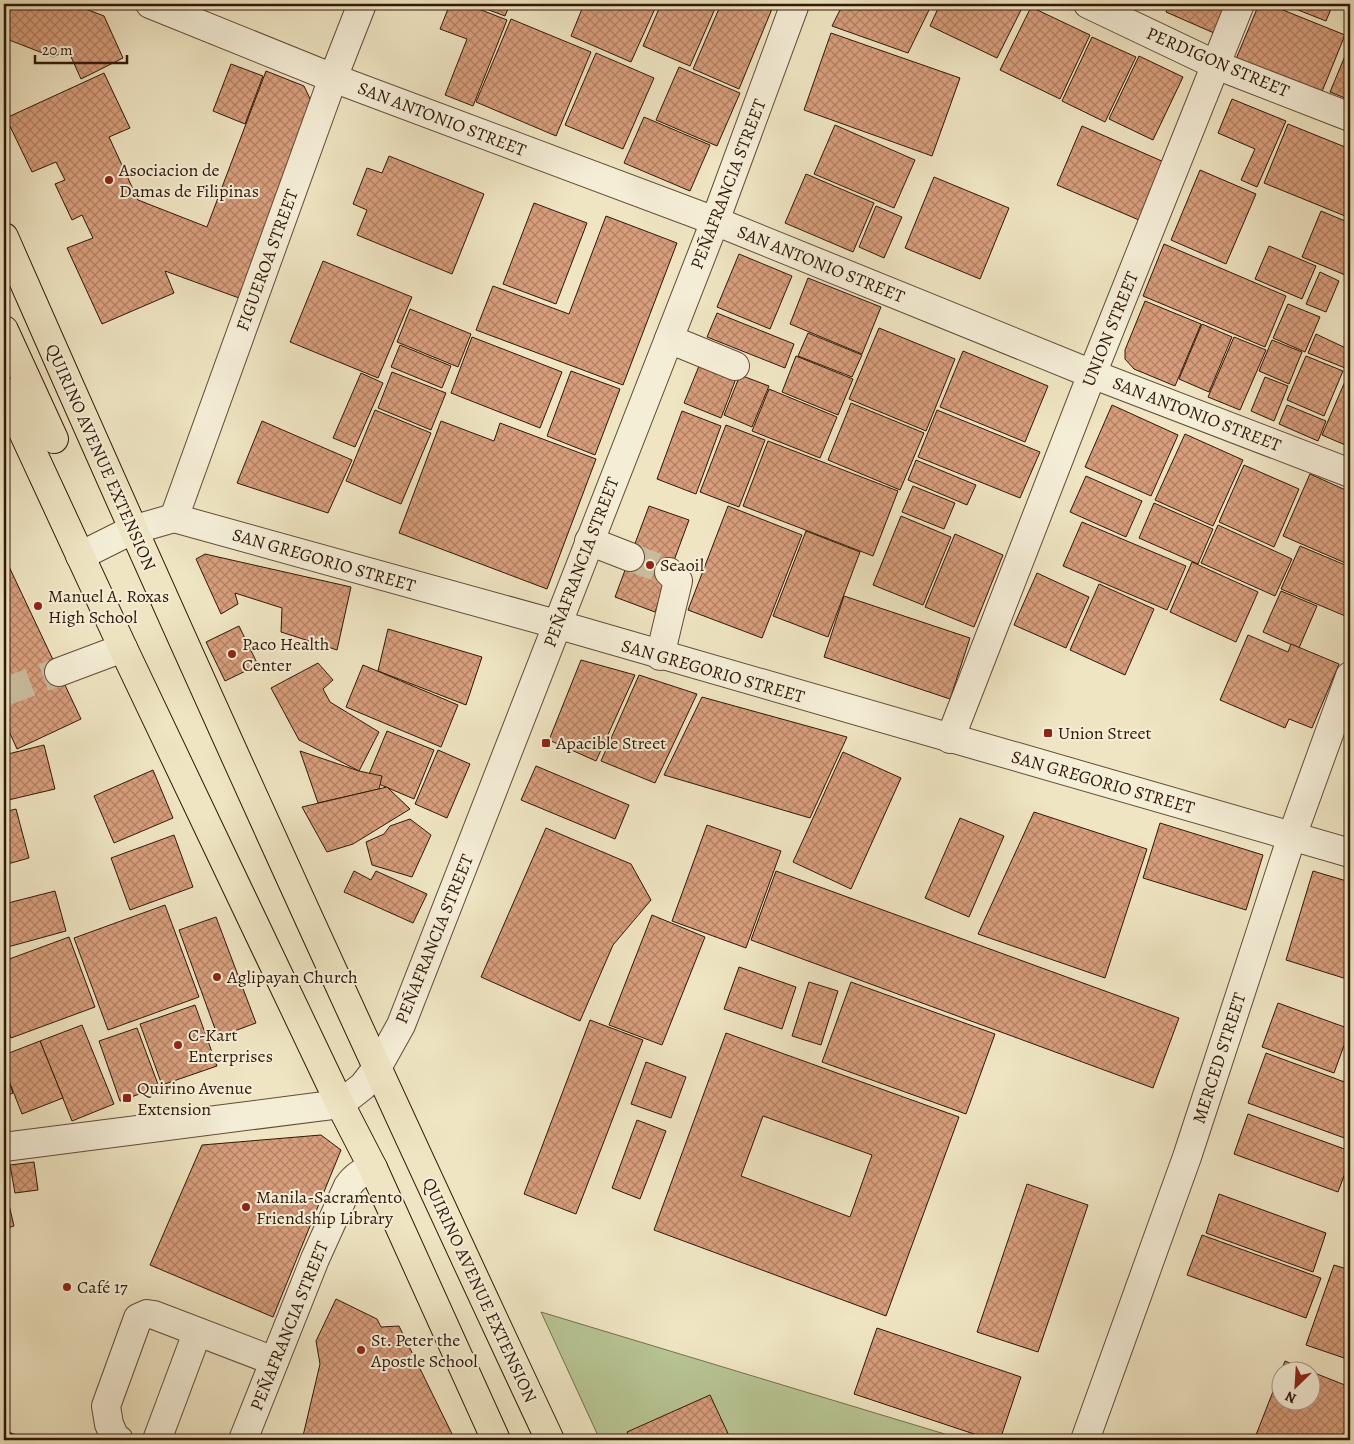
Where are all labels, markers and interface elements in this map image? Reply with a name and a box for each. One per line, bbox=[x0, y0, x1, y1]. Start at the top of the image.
street label: PERDIGON STREET bbox=[1143, 21, 1293, 103]
scale bar bbox=[35, 32, 128, 64]
text: 20 m bbox=[42, 40, 73, 60]
street label: SAN ANTONIO STREET bbox=[354, 76, 530, 162]
street label: PEÑAFRANCIA STREET bbox=[684, 95, 772, 273]
place label: Asociacion de Damas de Filipinas bbox=[118, 158, 259, 203]
marker: Asociacion de Damas de Filipinas bbox=[103, 174, 115, 186]
street label: FIGUEROA STREET bbox=[230, 186, 304, 334]
street label: SAN ANTONIO STREET bbox=[734, 219, 908, 309]
street label: UNION STREET bbox=[1076, 268, 1144, 390]
street label: QUIRINO AVENUE EXTENSION bbox=[40, 340, 162, 574]
street label: SAN ANTONIO STREET bbox=[1109, 371, 1285, 457]
street label: PEÑAFRANCIA STREET bbox=[537, 473, 625, 651]
street label: SAN GREGORIO STREET bbox=[230, 522, 418, 598]
place label: Seaoil bbox=[660, 553, 705, 577]
marker: Seaoil bbox=[644, 559, 656, 571]
place label: Manuel A. Roxas High School bbox=[48, 584, 169, 629]
marker: Manuel A. Roxas High School bbox=[32, 600, 44, 612]
place label: Paco Health Center bbox=[242, 632, 330, 677]
street label: SAN GREGORIO STREET bbox=[619, 633, 807, 709]
marker: Paco Health Center bbox=[226, 648, 238, 660]
place label: Union Street bbox=[1058, 721, 1152, 745]
marker: Union Street bbox=[1042, 727, 1054, 739]
place label: Apacible Street bbox=[555, 731, 666, 755]
marker: Apacible Street bbox=[540, 737, 552, 749]
street label: SAN GREGORIO STREET bbox=[1009, 744, 1197, 820]
street label: PEÑAFRANCIA STREET bbox=[389, 851, 479, 1027]
place label: Aglipayan Church bbox=[226, 965, 358, 989]
marker: Aglipayan Church bbox=[211, 971, 223, 983]
street label: MERCED STREET bbox=[1187, 989, 1252, 1127]
place label: C-Kart Enterprises bbox=[188, 1023, 273, 1068]
marker: C-Kart Enterprises bbox=[172, 1039, 184, 1051]
place label: Quirino Avenue Extension bbox=[137, 1076, 252, 1121]
marker: Quirino Avenue Extension bbox=[121, 1092, 133, 1104]
street label: QUIRINO AVENUE EXTENSION bbox=[417, 1174, 543, 1407]
place label: Manila-Sacramento Friendship Library bbox=[256, 1185, 402, 1230]
marker: Manila-Sacramento Friendship Library bbox=[240, 1201, 252, 1213]
street label: PEÑAFRANCIA STREET bbox=[244, 1238, 334, 1414]
place label: Café 17 bbox=[77, 1275, 128, 1299]
marker: Café 17 bbox=[61, 1281, 73, 1293]
place label: St. Peter the Apostle School bbox=[370, 1328, 478, 1373]
marker: St. Peter the Apostle School bbox=[355, 1344, 367, 1356]
north arrow bbox=[1272, 1362, 1322, 1412]
text: N bbox=[1282, 1387, 1299, 1408]

